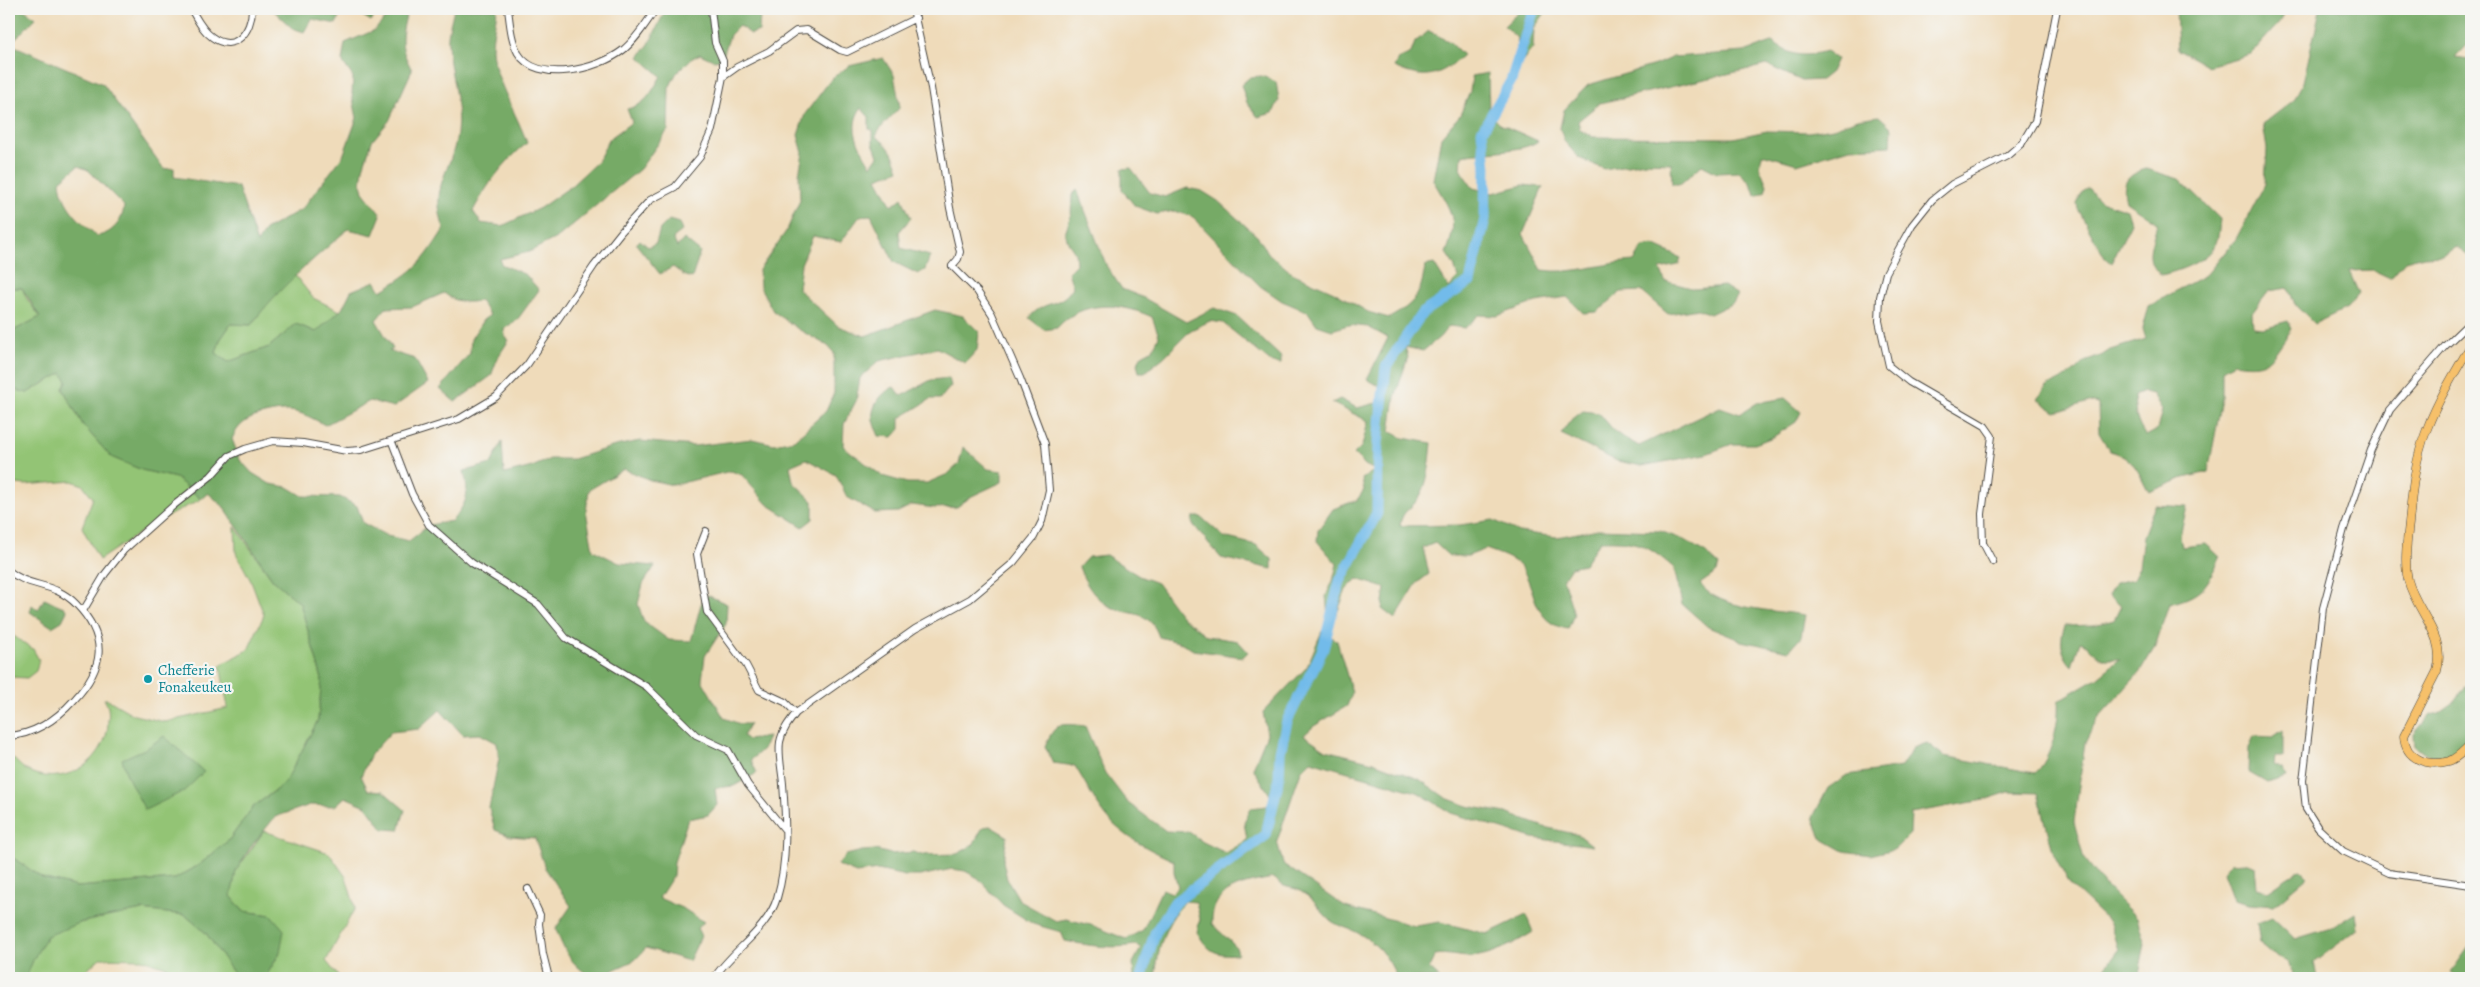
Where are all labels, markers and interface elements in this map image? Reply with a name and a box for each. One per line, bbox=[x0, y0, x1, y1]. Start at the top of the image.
place label: Chefferie Fonakeukeu bbox=[158, 660, 233, 697]
marker: Chefferie Fonakeukeu bbox=[142, 673, 154, 685]

